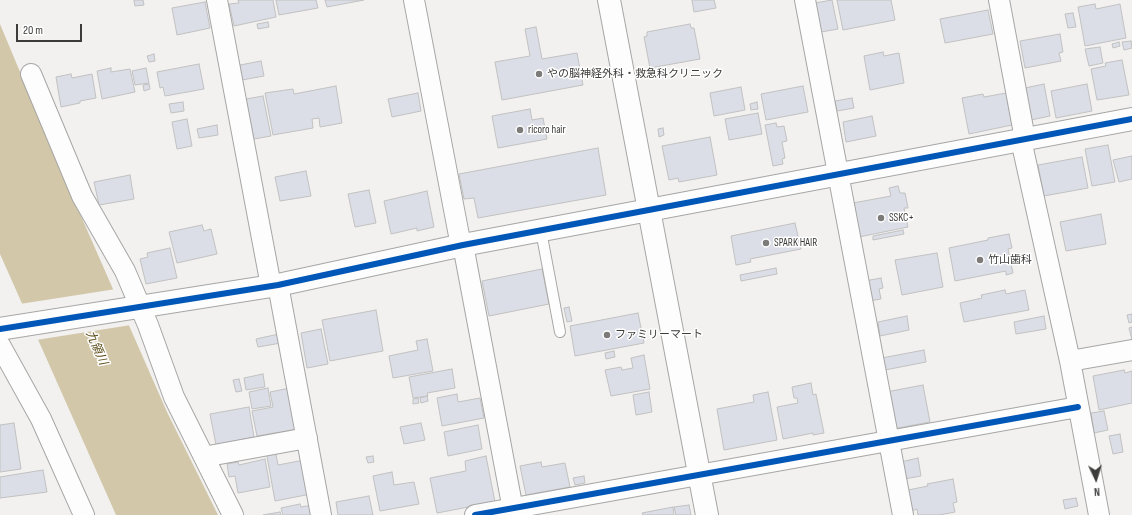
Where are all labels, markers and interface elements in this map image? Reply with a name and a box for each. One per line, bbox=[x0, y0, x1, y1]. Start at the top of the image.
scale bar bbox=[18, 16, 84, 42]
text: 20 m bbox=[23, 23, 43, 38]
place label: やの脳神経外科・救急科クリニック bbox=[547, 67, 723, 81]
marker: やの脳神経外科・救急科クリニック bbox=[534, 69, 544, 79]
place label: ricoro hair bbox=[528, 123, 566, 137]
marker: ricoro hair bbox=[515, 125, 525, 135]
place label: SSKC+ bbox=[889, 211, 914, 225]
marker: SSKC+ bbox=[876, 213, 886, 223]
place label: SPARK HAIR bbox=[774, 236, 817, 250]
marker: SPARK HAIR bbox=[761, 238, 771, 248]
place label: 竹山歯科 bbox=[988, 253, 1032, 267]
marker: 竹山歯科 bbox=[975, 255, 985, 265]
place label: ファミリーマート bbox=[615, 328, 703, 342]
water label: 九領川 bbox=[82, 329, 110, 367]
marker: ファミリーマート bbox=[602, 330, 612, 340]
north arrow bbox=[1076, 459, 1116, 499]
text: N bbox=[1093, 485, 1100, 498]

